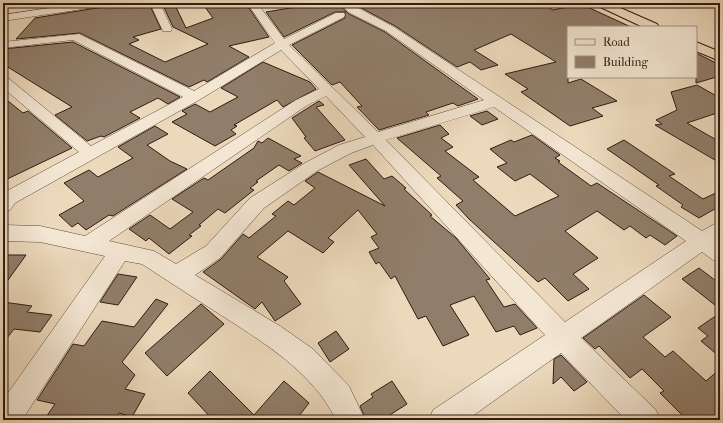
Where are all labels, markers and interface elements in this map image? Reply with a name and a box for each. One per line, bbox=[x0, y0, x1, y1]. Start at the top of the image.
legend bbox=[567, 26, 697, 78]
text: Road bbox=[603, 35, 630, 49]
text: Building bbox=[603, 55, 648, 69]

